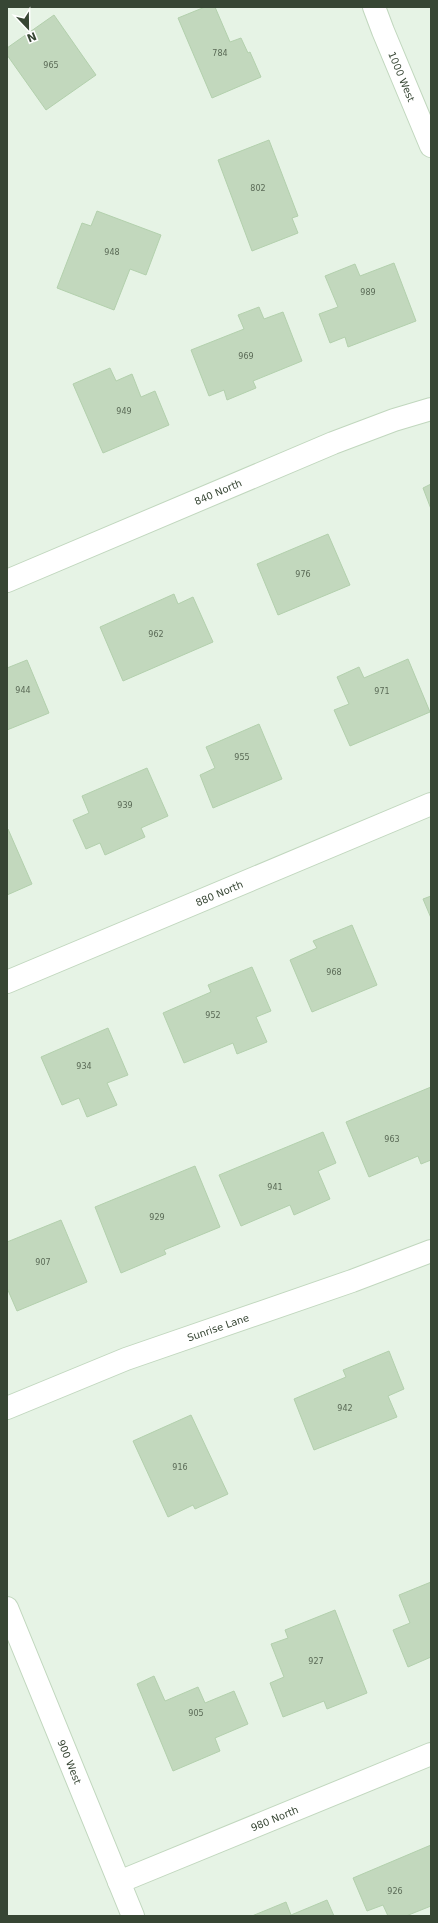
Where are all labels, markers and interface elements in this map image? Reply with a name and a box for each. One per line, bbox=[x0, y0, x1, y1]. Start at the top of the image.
north arrow bbox=[8, 8, 48, 48]
text: N bbox=[25, 29, 38, 45]
house number: 784 bbox=[212, 49, 228, 58]
street label: 1000 West bbox=[387, 50, 417, 103]
house number: 965 bbox=[43, 61, 59, 70]
house number: 802 bbox=[250, 184, 266, 193]
house number: 948 bbox=[104, 248, 120, 257]
house number: 989 bbox=[360, 288, 376, 297]
house number: 969 bbox=[238, 352, 254, 361]
house number: 949 bbox=[116, 407, 132, 416]
street label: 840 North bbox=[193, 477, 243, 507]
house number: 976 bbox=[295, 570, 311, 579]
house number: 962 bbox=[148, 630, 164, 639]
house number: 944 bbox=[15, 686, 31, 695]
house number: 971 bbox=[374, 687, 390, 696]
house number: 955 bbox=[234, 753, 250, 762]
house number: 939 bbox=[117, 801, 133, 810]
street label: 880 North bbox=[194, 878, 244, 908]
house number: 968 bbox=[326, 968, 342, 977]
house number: 952 bbox=[205, 1011, 221, 1020]
house number: 934 bbox=[76, 1062, 92, 1071]
house number: 963 bbox=[384, 1135, 400, 1144]
house number: 941 bbox=[267, 1183, 283, 1192]
house number: 929 bbox=[149, 1213, 165, 1222]
house number: 907 bbox=[35, 1258, 51, 1267]
street label: Sunrise Lane bbox=[186, 1311, 250, 1343]
house number: 942 bbox=[337, 1404, 353, 1413]
house number: 916 bbox=[172, 1463, 188, 1472]
house number: 927 bbox=[308, 1657, 324, 1666]
house number: 905 bbox=[188, 1709, 204, 1718]
street label: 900 West bbox=[56, 1738, 84, 1786]
street label: 980 North bbox=[249, 1804, 300, 1833]
house number: 926 bbox=[387, 1887, 403, 1896]

